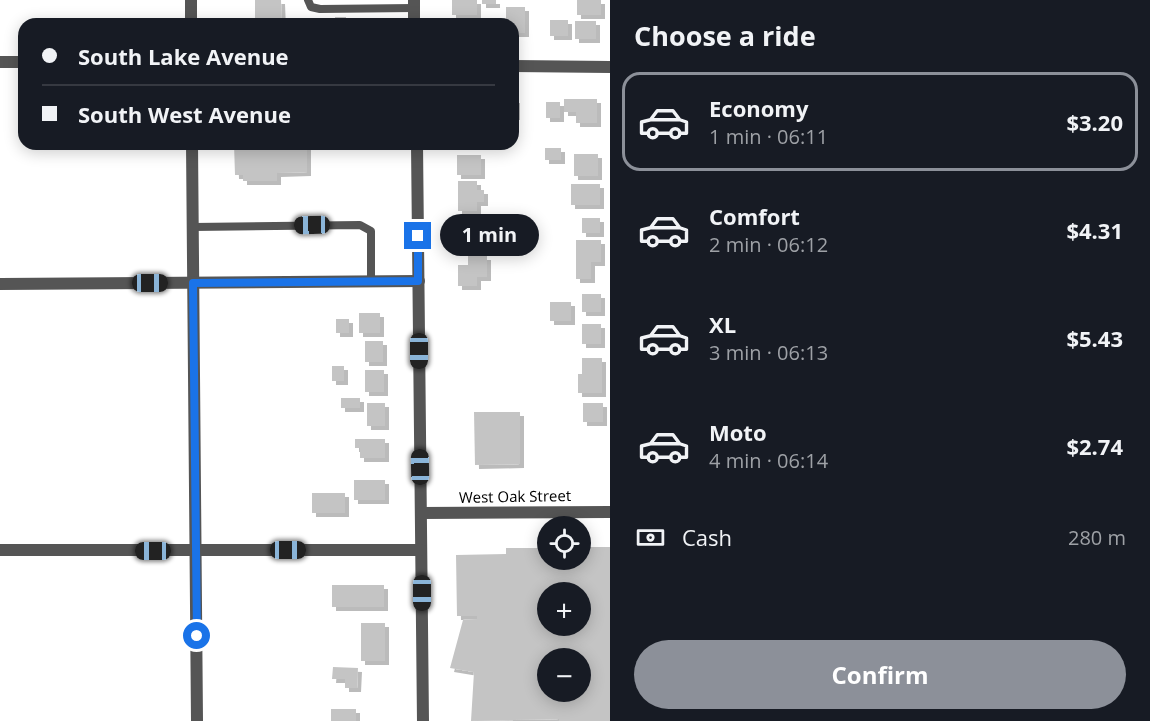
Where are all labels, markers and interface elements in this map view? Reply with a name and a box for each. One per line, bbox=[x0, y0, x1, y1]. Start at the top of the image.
text: Choose a ride bbox=[634, 17, 816, 54]
text: South Lake Avenue bbox=[78, 41, 289, 71]
text: Economy bbox=[709, 93, 808, 123]
icon: car bbox=[637, 95, 691, 149]
text: South West Avenue bbox=[78, 99, 291, 129]
text: $3.20 bbox=[1066, 107, 1123, 137]
text: 1 min · 06:11 bbox=[709, 123, 828, 150]
text: Comfort bbox=[709, 201, 800, 231]
icon: car bbox=[637, 203, 691, 257]
callout: 1 min bbox=[439, 215, 538, 257]
text: $4.31 bbox=[1066, 215, 1123, 245]
car bbox=[294, 216, 330, 234]
text: 1 min bbox=[462, 221, 517, 248]
route end bbox=[404, 222, 431, 249]
text: 2 min · 06:12 bbox=[709, 231, 828, 258]
car bbox=[132, 274, 168, 292]
text: XL bbox=[709, 309, 736, 339]
icon: car bbox=[637, 311, 691, 365]
text: $5.43 bbox=[1066, 323, 1123, 353]
car bbox=[410, 333, 428, 369]
text: 3 min · 06:13 bbox=[709, 339, 828, 366]
text: Moto bbox=[709, 417, 767, 447]
icon: car bbox=[637, 419, 691, 473]
text: $2.74 bbox=[1066, 431, 1123, 461]
text: 4 min · 06:14 bbox=[709, 447, 828, 474]
car bbox=[411, 449, 429, 485]
street label: West Oak Street bbox=[459, 485, 571, 507]
map controls bbox=[537, 516, 591, 702]
button: locate bbox=[537, 516, 591, 570]
icon: cash bbox=[634, 521, 667, 554]
text: Cash bbox=[682, 522, 732, 552]
text: 280 m bbox=[1068, 524, 1126, 551]
car bbox=[270, 541, 306, 559]
car bbox=[135, 542, 171, 560]
car bbox=[413, 575, 431, 611]
button: + bbox=[537, 582, 591, 636]
route start bbox=[183, 622, 210, 649]
button: Confirm bbox=[634, 640, 1126, 709]
button: − bbox=[537, 648, 591, 702]

